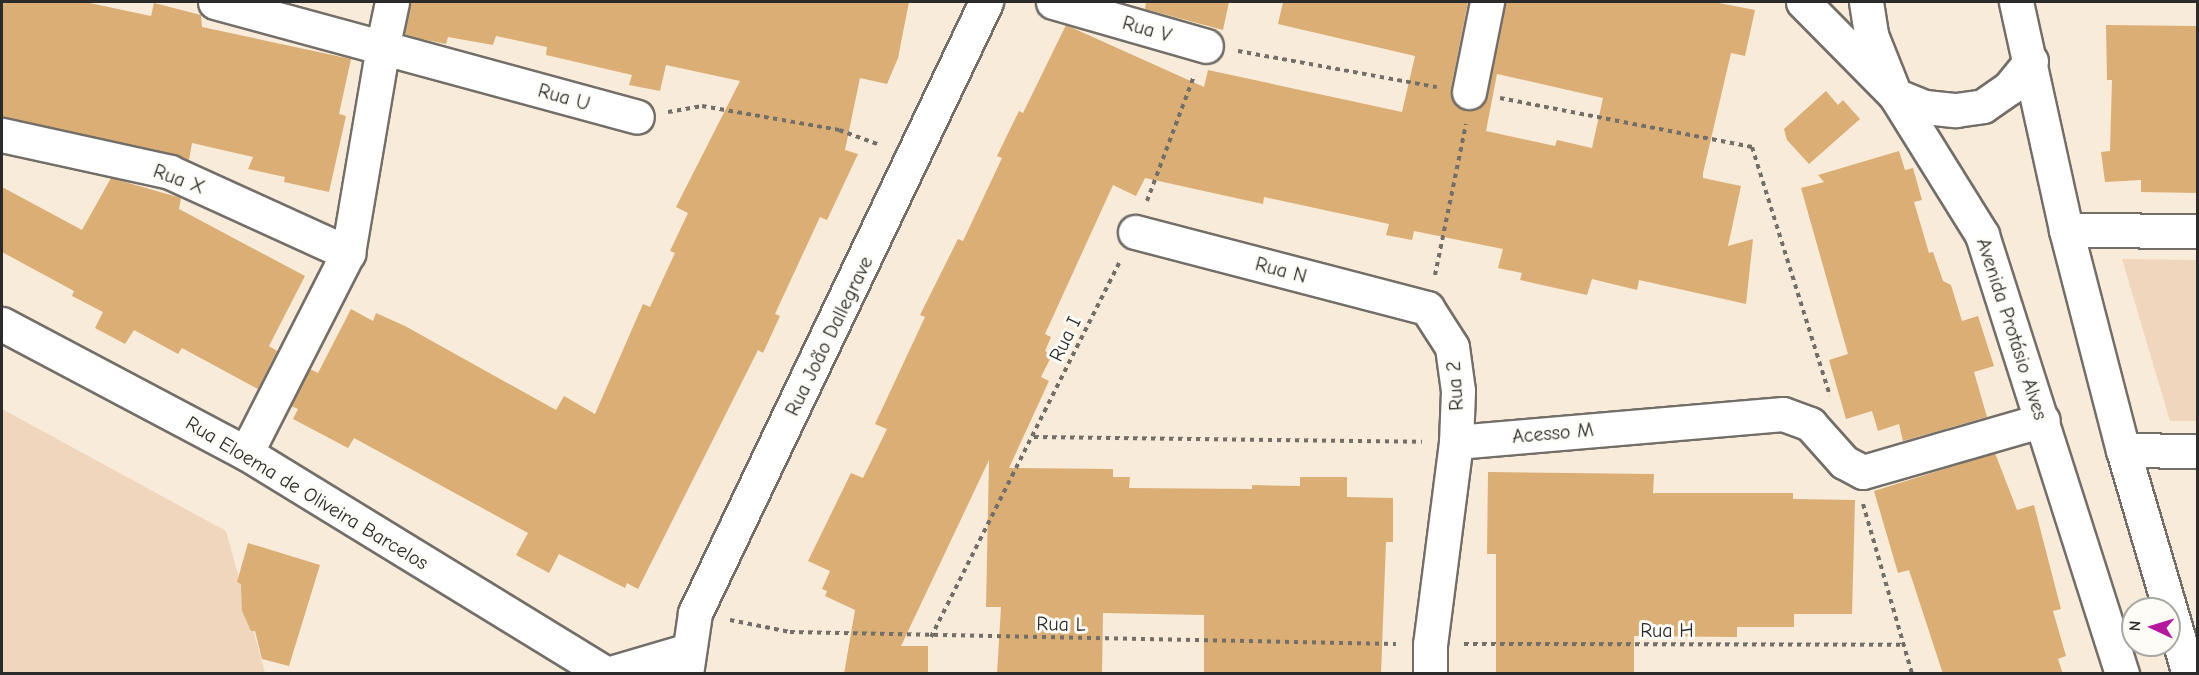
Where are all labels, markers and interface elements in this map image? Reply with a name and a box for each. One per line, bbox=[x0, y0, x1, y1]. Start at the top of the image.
street label: Rua V bbox=[1120, 11, 1174, 47]
street label: Rua U bbox=[535, 78, 593, 116]
street label: Rua X bbox=[150, 159, 208, 199]
street label: Avenida Protásio Alves bbox=[1971, 235, 2053, 423]
street label: Rua João Dallegrave bbox=[780, 252, 878, 420]
street label: Rua N bbox=[1253, 252, 1309, 288]
street label: Rua I bbox=[1044, 313, 1086, 365]
street label: Rua 2 bbox=[1441, 360, 1469, 412]
street label: Rua Eloema de Oliveira Barcelos bbox=[181, 411, 433, 575]
street label: Acesso M bbox=[1511, 417, 1595, 449]
north arrow bbox=[2121, 597, 2181, 657]
street label: Rua L bbox=[1036, 612, 1086, 636]
street label: Rua H bbox=[1640, 618, 1694, 642]
text: N bbox=[2126, 620, 2144, 632]

